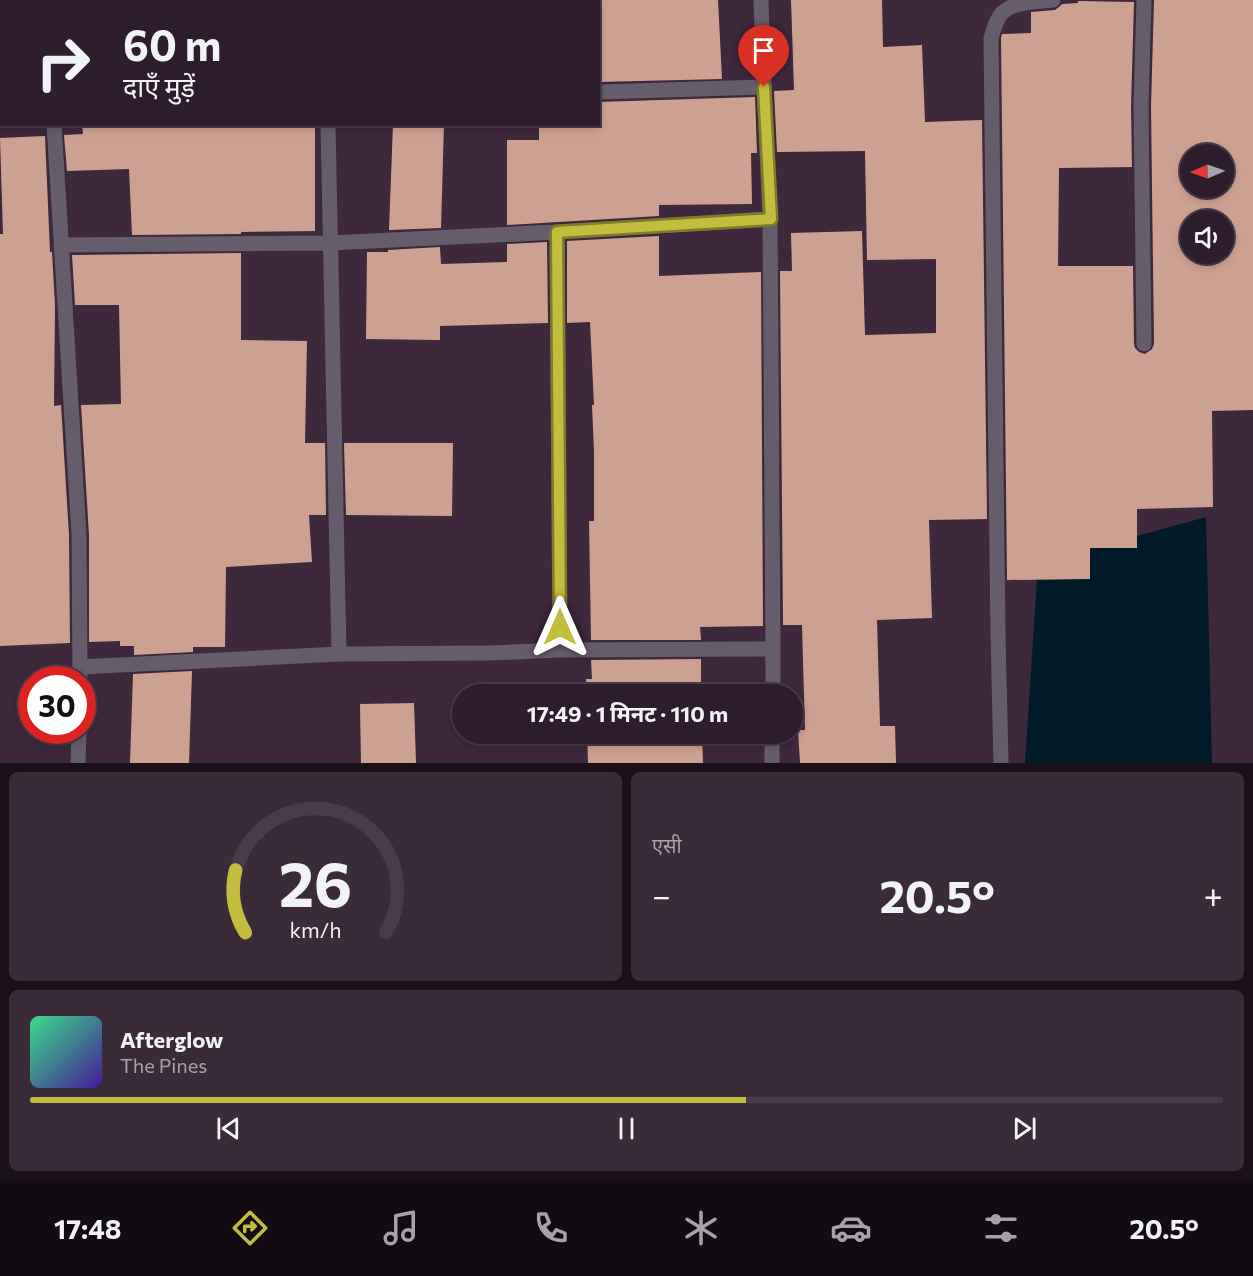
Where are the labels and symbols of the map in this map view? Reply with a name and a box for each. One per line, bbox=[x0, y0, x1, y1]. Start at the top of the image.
pin bbox=[738, 25, 789, 87]
north arrow bbox=[1180, 144, 1234, 198]
position arrow bbox=[528, 595, 592, 659]
speed limit sign: 30 bbox=[18, 666, 96, 744]

